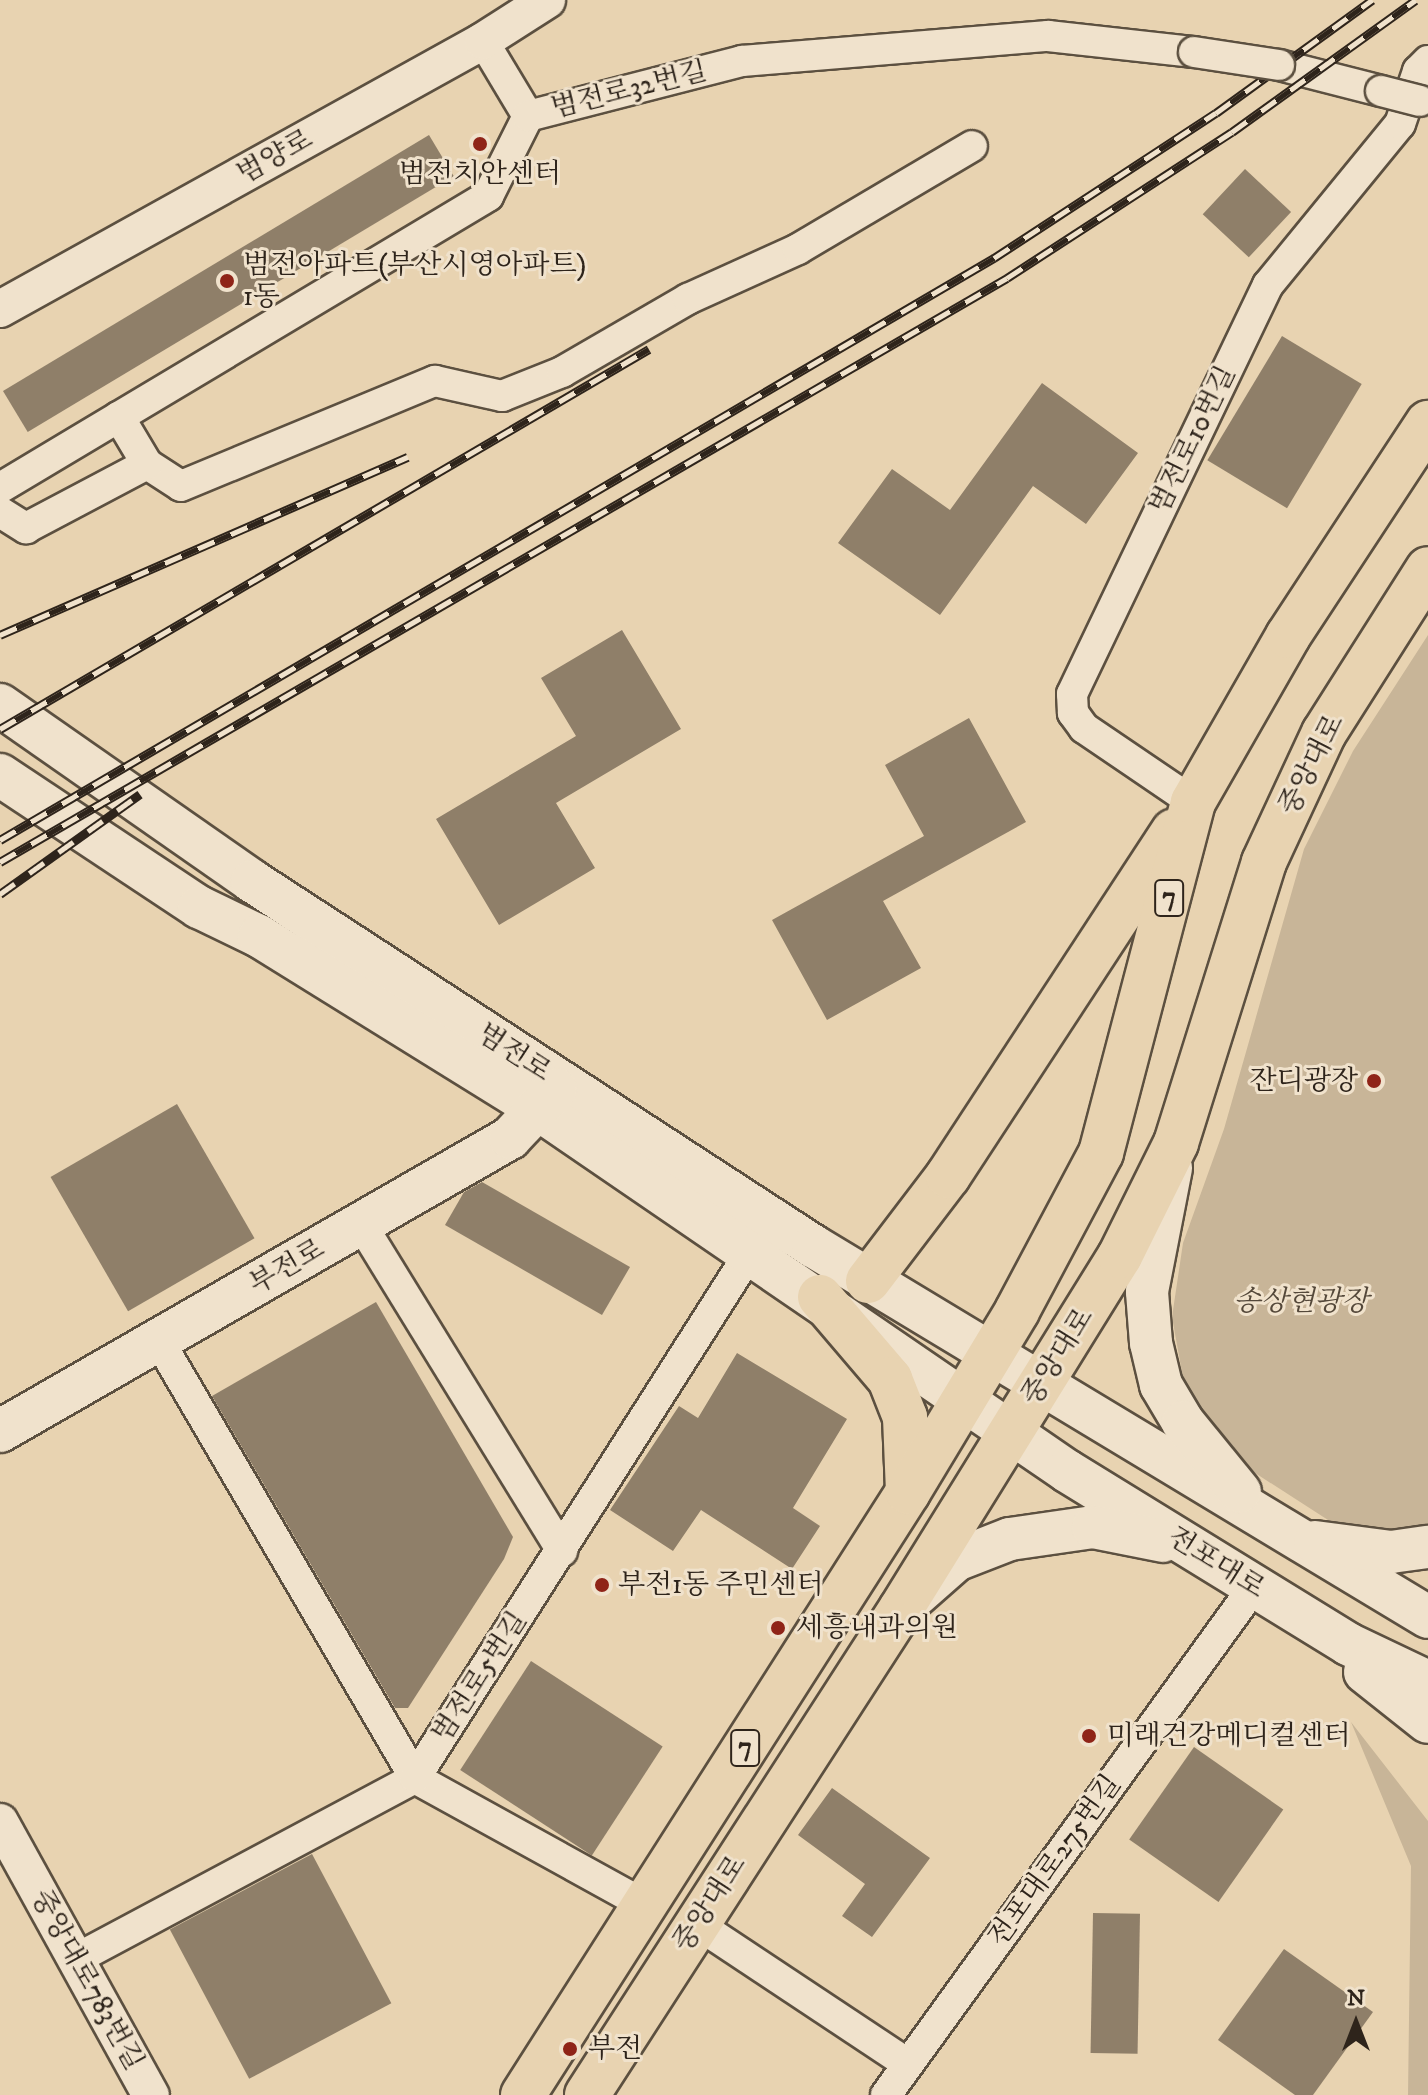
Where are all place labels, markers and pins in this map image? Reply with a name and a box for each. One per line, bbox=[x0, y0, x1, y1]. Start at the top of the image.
marker: 범전치안센터 bbox=[471, 135, 489, 153]
place label: 범전치안센터 bbox=[399, 157, 561, 191]
place label: 범전아파트(부산시영아파트) 1동 bbox=[243, 248, 586, 314]
marker: 범전아파트(부산시영아파트) 1동 bbox=[218, 272, 236, 290]
place label: 잔디광장 bbox=[1250, 1064, 1358, 1098]
marker: 잔디광장 bbox=[1365, 1072, 1383, 1090]
place label: 부전1동 주민센터 bbox=[618, 1568, 824, 1602]
marker: 부전1동 주민센터 bbox=[593, 1576, 611, 1594]
place label: 세흥내과의원 bbox=[796, 1611, 958, 1645]
marker: 세흥내과의원 bbox=[767, 1617, 789, 1639]
place label: 미래건강메디컬센터 bbox=[1107, 1719, 1350, 1753]
marker: 미래건강메디컬센터 bbox=[1078, 1725, 1100, 1747]
place label: 부전 bbox=[588, 2032, 642, 2066]
marker: 부전 bbox=[559, 2038, 581, 2060]

